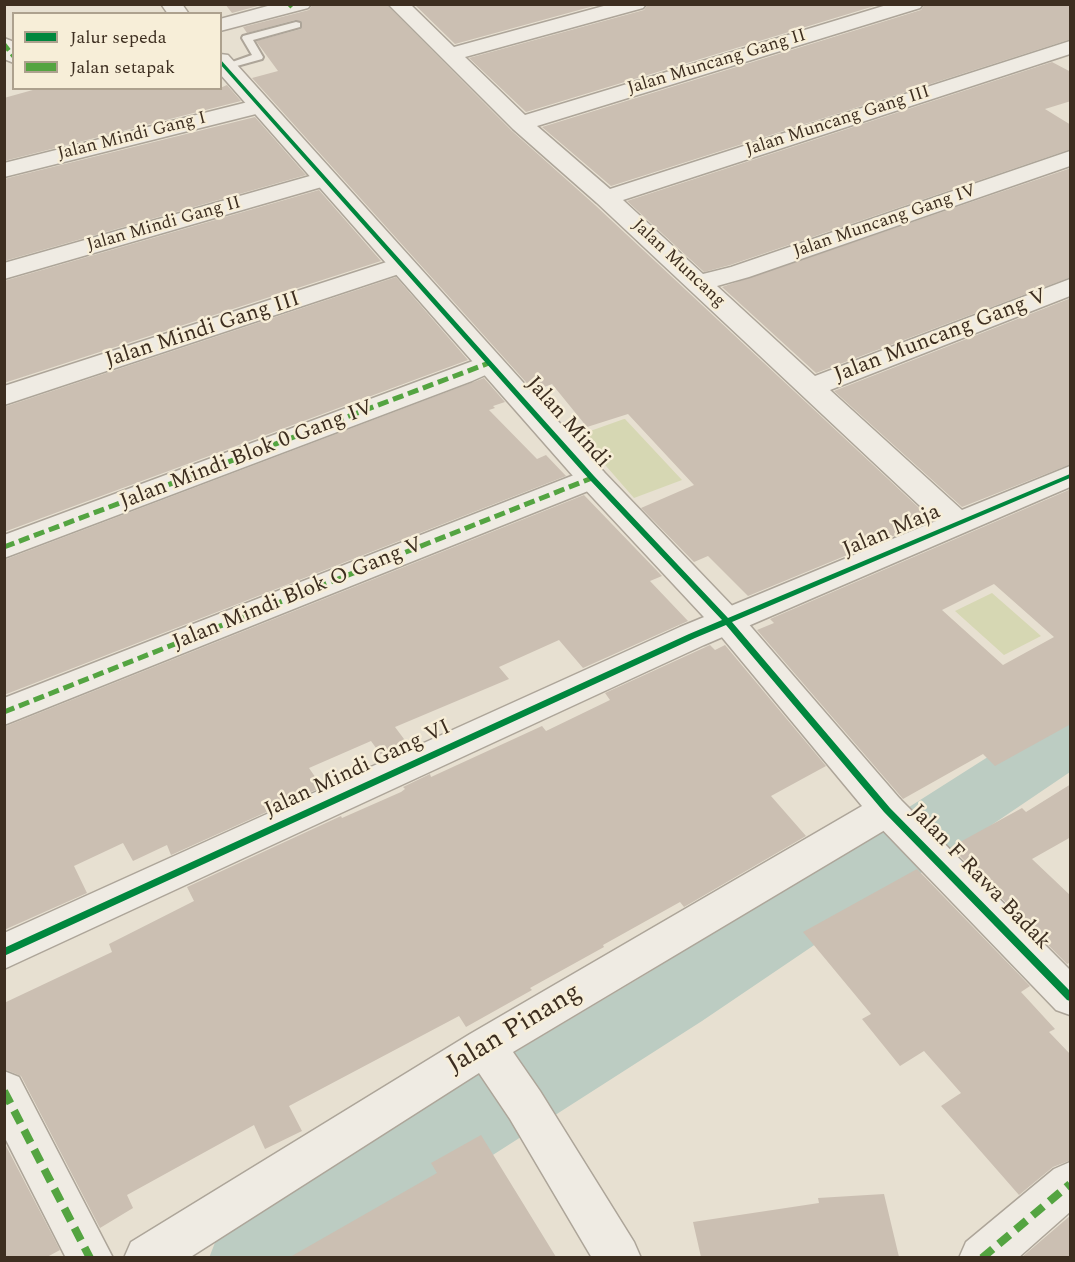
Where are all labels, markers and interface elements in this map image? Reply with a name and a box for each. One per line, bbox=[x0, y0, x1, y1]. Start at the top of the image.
legend bbox=[12, 12, 222, 90]
text: Jalur sepeda bbox=[70, 24, 167, 51]
street label: Jalan Muncang Gang II bbox=[625, 26, 809, 100]
text: Jalan setapak bbox=[70, 54, 175, 81]
street label: Jalan Muncang Gang III bbox=[743, 82, 933, 162]
street label: Jalan Mindi Gang I bbox=[56, 108, 208, 166]
street label: Jalan Muncang Gang IV bbox=[791, 181, 979, 263]
street label: Jalan Mindi Gang II bbox=[85, 193, 243, 257]
street label: Jalan Muncang bbox=[627, 215, 729, 313]
street label: Jalan Muncang Gang V bbox=[831, 284, 1051, 390]
street label: Jalan Mindi Gang III bbox=[102, 287, 304, 375]
street label: Jalan Mindi bbox=[519, 372, 615, 474]
street label: Jalan Mindi Blok 0 Gang IV bbox=[117, 395, 377, 517]
street label: Jalan Maja bbox=[839, 500, 945, 564]
street label: Jalan Mindi Blok O Gang V bbox=[169, 533, 427, 657]
street label: Jalan Mindi Gang VI bbox=[261, 715, 455, 825]
street label: Jalan F Rawa Badak bbox=[903, 800, 1055, 956]
street label: Jalan Pinang bbox=[442, 977, 588, 1083]

